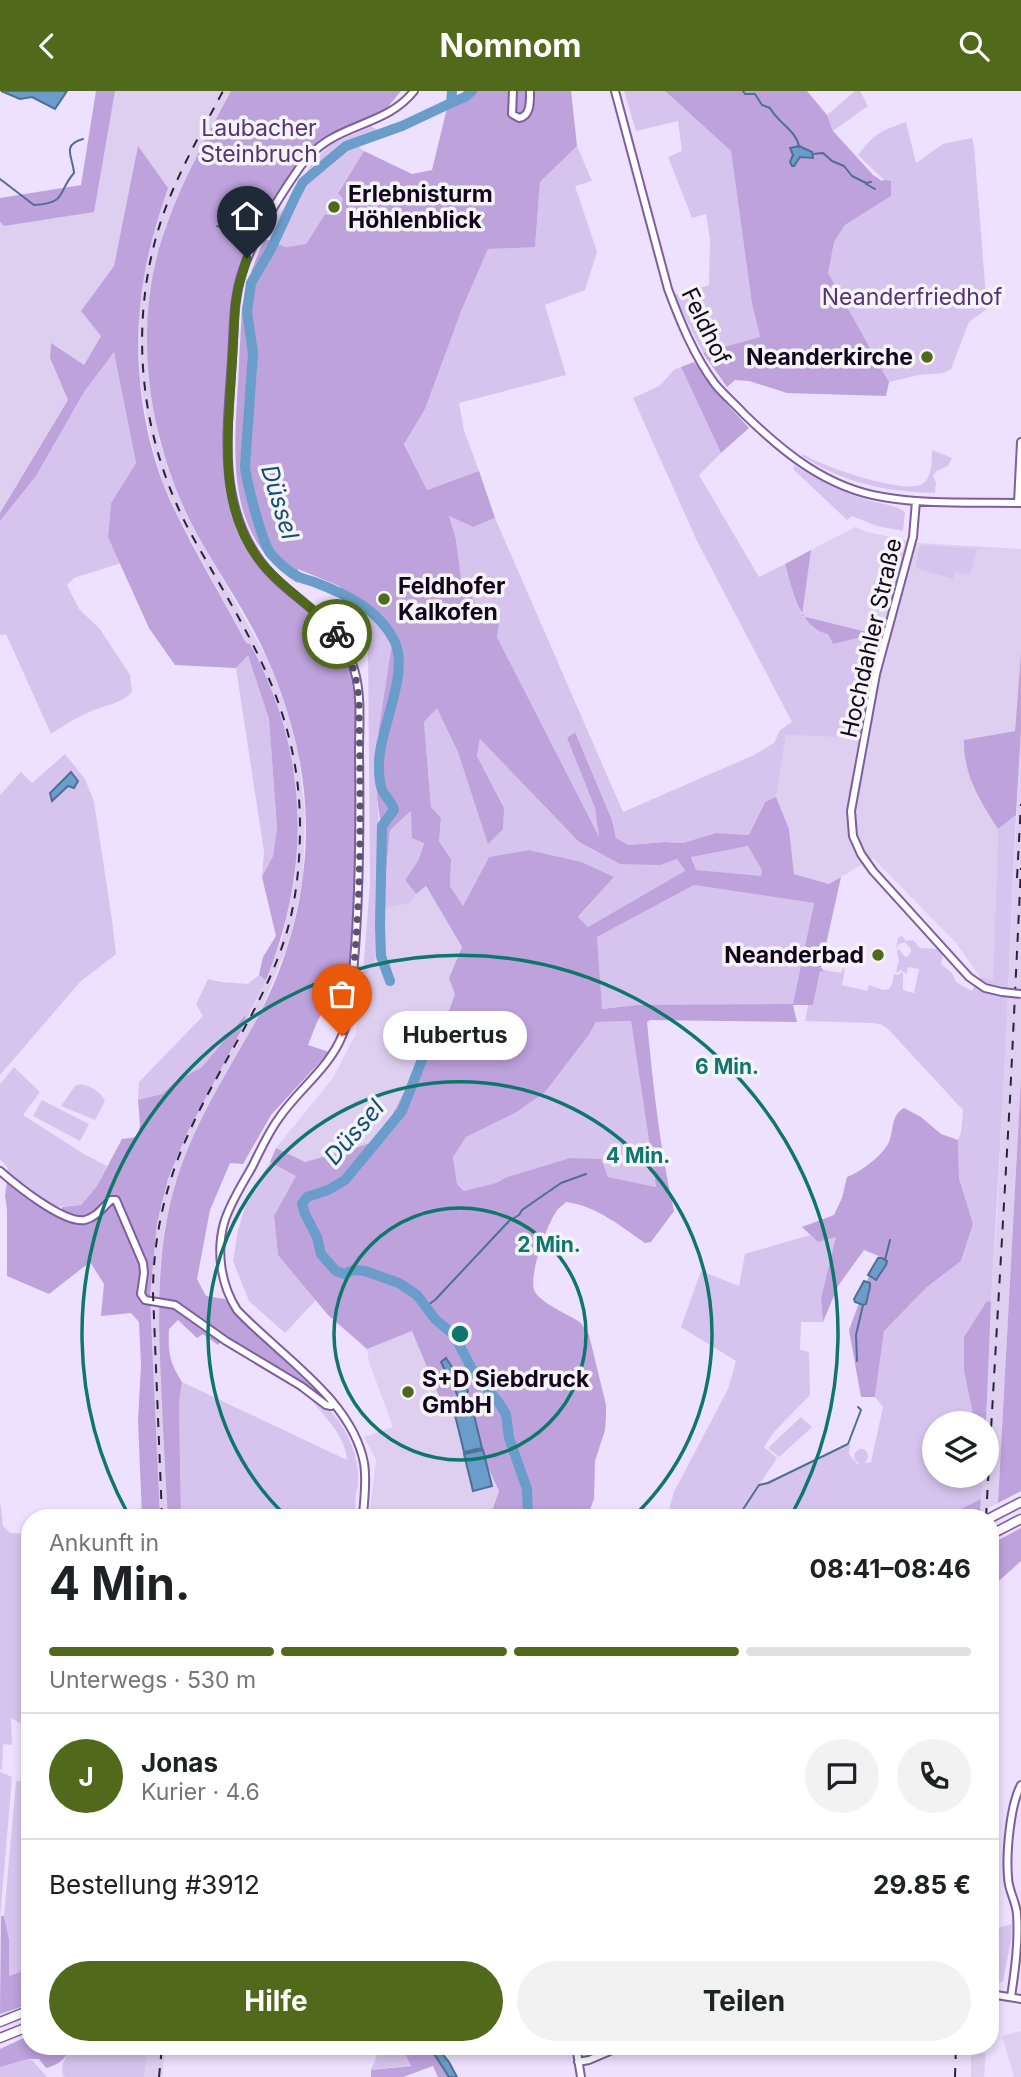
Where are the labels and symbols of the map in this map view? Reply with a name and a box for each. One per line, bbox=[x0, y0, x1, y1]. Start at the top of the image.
park label: Laubacher Steinbruch bbox=[200, 114, 318, 168]
place label: Erlebnisturm Höhlenblick bbox=[348, 180, 493, 234]
pin bbox=[217, 186, 277, 258]
marker: Erlebnisturm Höhlenblick bbox=[326, 199, 342, 215]
street label: Feldhof bbox=[676, 283, 737, 369]
park label: Neanderfriedhof bbox=[822, 283, 1003, 311]
place label: Neanderkirche bbox=[746, 343, 913, 371]
marker: Neanderkirche bbox=[919, 349, 935, 365]
water label: Düssel bbox=[255, 461, 305, 543]
street label: Hochdahler Straße bbox=[834, 536, 908, 740]
place label: Feldhofer Kalkofen bbox=[398, 572, 505, 626]
marker: Feldhofer Kalkofen bbox=[376, 591, 392, 607]
courier bbox=[302, 599, 372, 669]
place label: Neanderbad bbox=[724, 941, 864, 969]
marker: Neanderbad bbox=[870, 947, 886, 963]
pin bbox=[312, 964, 372, 1036]
callout: Hubertus bbox=[384, 1011, 528, 1061]
text: 6 Min. bbox=[695, 1054, 759, 1079]
water label: Düssel bbox=[318, 1093, 390, 1170]
text: 4 Min. bbox=[606, 1143, 670, 1168]
text: 2 Min. bbox=[517, 1232, 581, 1257]
centre of rings bbox=[448, 1322, 472, 1346]
place label: S+D Siebdruck GmbH bbox=[422, 1365, 590, 1419]
marker: S+D Siebdruck GmbH bbox=[400, 1384, 416, 1400]

